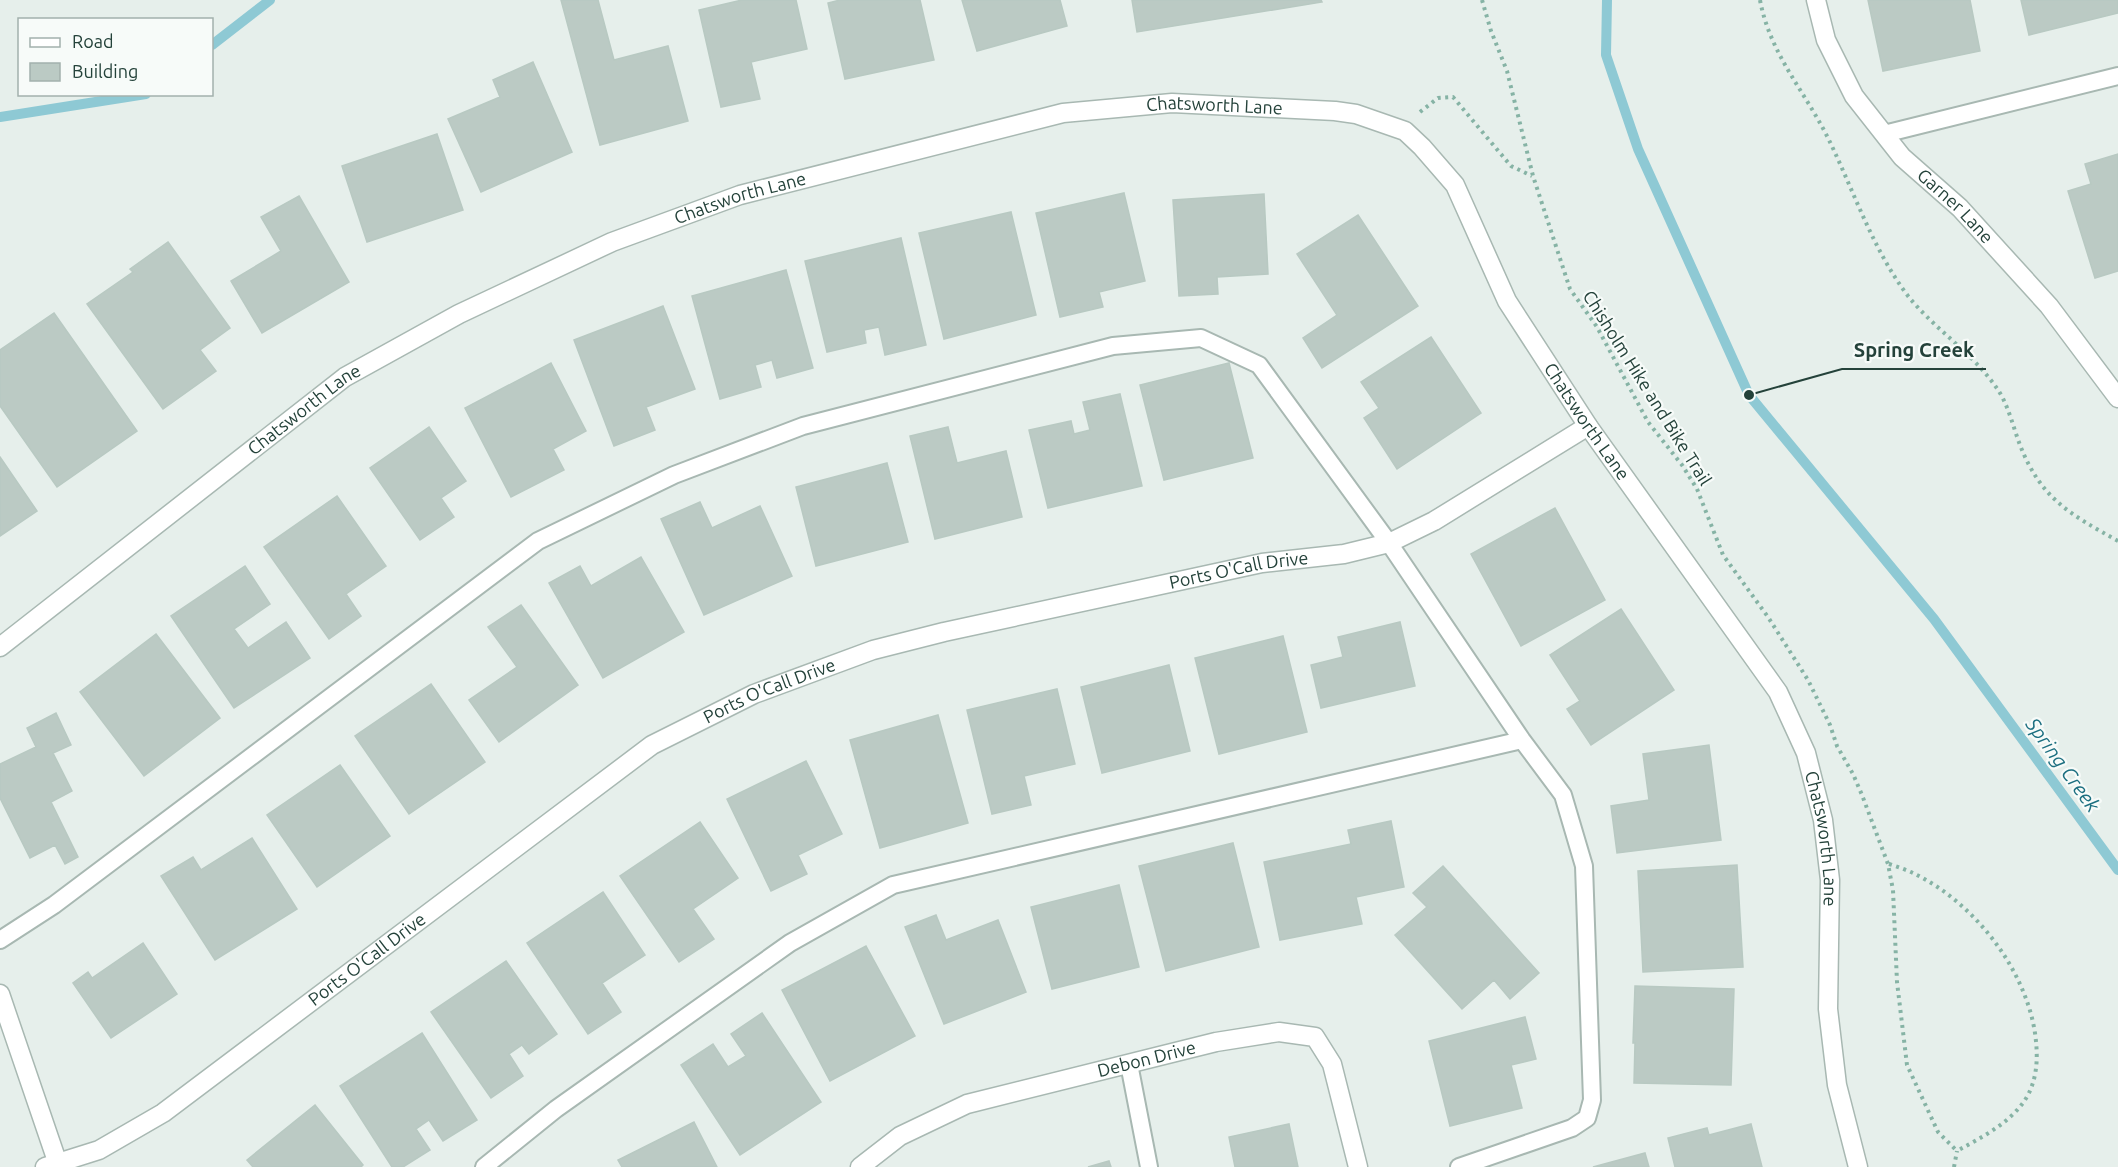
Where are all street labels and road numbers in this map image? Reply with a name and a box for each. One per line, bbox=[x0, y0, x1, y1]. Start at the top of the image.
street label: Chatsworth Lane bbox=[1145, 92, 1283, 117]
street label: Garner Lane bbox=[1914, 164, 1998, 247]
street label: Chatsworth Lane bbox=[671, 168, 808, 227]
street label: Chisholm Hike and Bike Trail bbox=[1580, 286, 1716, 489]
street label: Chatsworth Lane bbox=[243, 359, 364, 458]
street label: Chatsworth Lane bbox=[1541, 359, 1634, 483]
street label: Ports O'Call Drive bbox=[1167, 547, 1309, 592]
street label: Ports O'Call Drive bbox=[700, 654, 838, 727]
street label: Chatsworth Lane bbox=[1802, 769, 1841, 907]
street label: Ports O'Call Drive bbox=[304, 908, 429, 1009]
street label: Debon Drive bbox=[1095, 1036, 1198, 1080]

